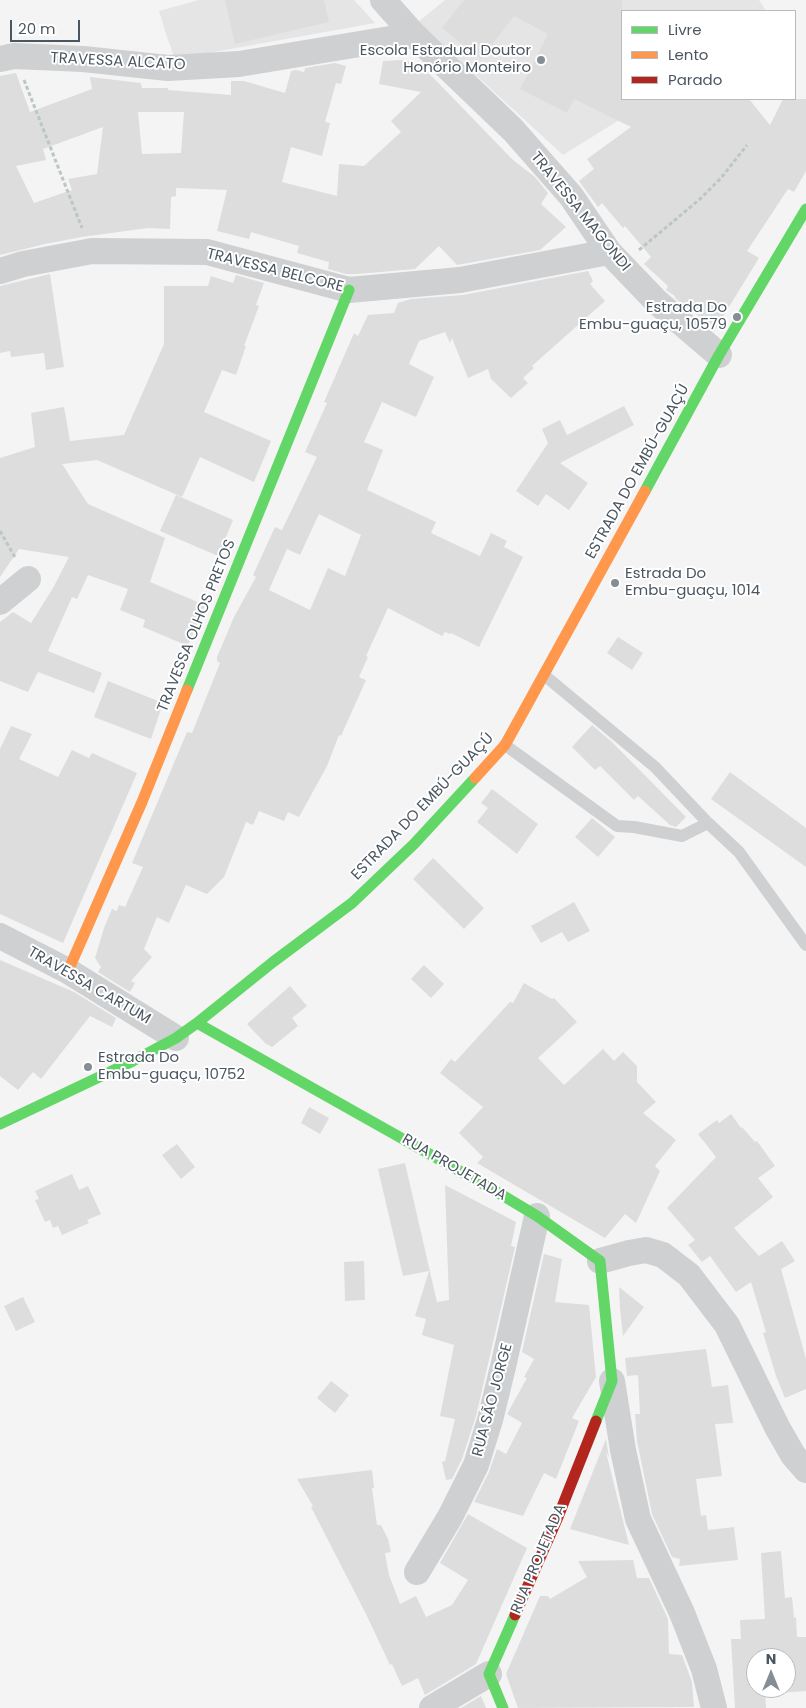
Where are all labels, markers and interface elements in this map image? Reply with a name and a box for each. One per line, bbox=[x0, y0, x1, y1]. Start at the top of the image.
scale bar bbox=[12, 10, 82, 42]
legend bbox=[621, 10, 796, 100]
text: 20 m bbox=[18, 18, 56, 39]
text: Livre bbox=[668, 19, 701, 40]
place label: Escola Estadual Doutor Honório Monteiro bbox=[360, 42, 531, 77]
text: Lento bbox=[668, 44, 708, 65]
street label: TRAVESSA ALCATO bbox=[50, 49, 186, 75]
marker: Escola Estadual Doutor Honório Monteiro bbox=[535, 54, 547, 66]
text: Parado bbox=[668, 69, 722, 90]
street label: TRAVESSA MAGONDI bbox=[526, 149, 634, 275]
street label: TRAVESSA BELCORE bbox=[205, 245, 345, 297]
place label: Estrada Do Embu-guaçu, 10579 bbox=[579, 299, 727, 334]
marker: Estrada Do Embu-guaçu, 10579 bbox=[731, 311, 743, 323]
street label: ESTRADA DO EMBÚ-GUAÇÚ bbox=[582, 382, 694, 562]
street label: TRAVESSA OLHOS PRETOS bbox=[154, 537, 240, 715]
place label: Estrada Do Embu-guaçu, 1014 bbox=[625, 565, 760, 600]
marker: Estrada Do Embu-guaçu, 1014 bbox=[609, 577, 621, 589]
street label: ESTRADA DO EMBÚ-GUAÇÚ bbox=[348, 730, 498, 884]
street label: TRAVESSA CARTUM bbox=[24, 943, 154, 1029]
place label: Estrada Do Embu-guaçu, 10752 bbox=[98, 1049, 245, 1084]
marker: Estrada Do Embu-guaçu, 10752 bbox=[82, 1061, 94, 1073]
street label: RUA PROJETADA bbox=[399, 1131, 509, 1205]
street label: RUA SÃO JORGE bbox=[469, 1342, 517, 1458]
street label: RUA PROJETADA bbox=[508, 1501, 570, 1617]
north arrow bbox=[746, 1648, 796, 1698]
text: N bbox=[766, 1649, 776, 1669]

